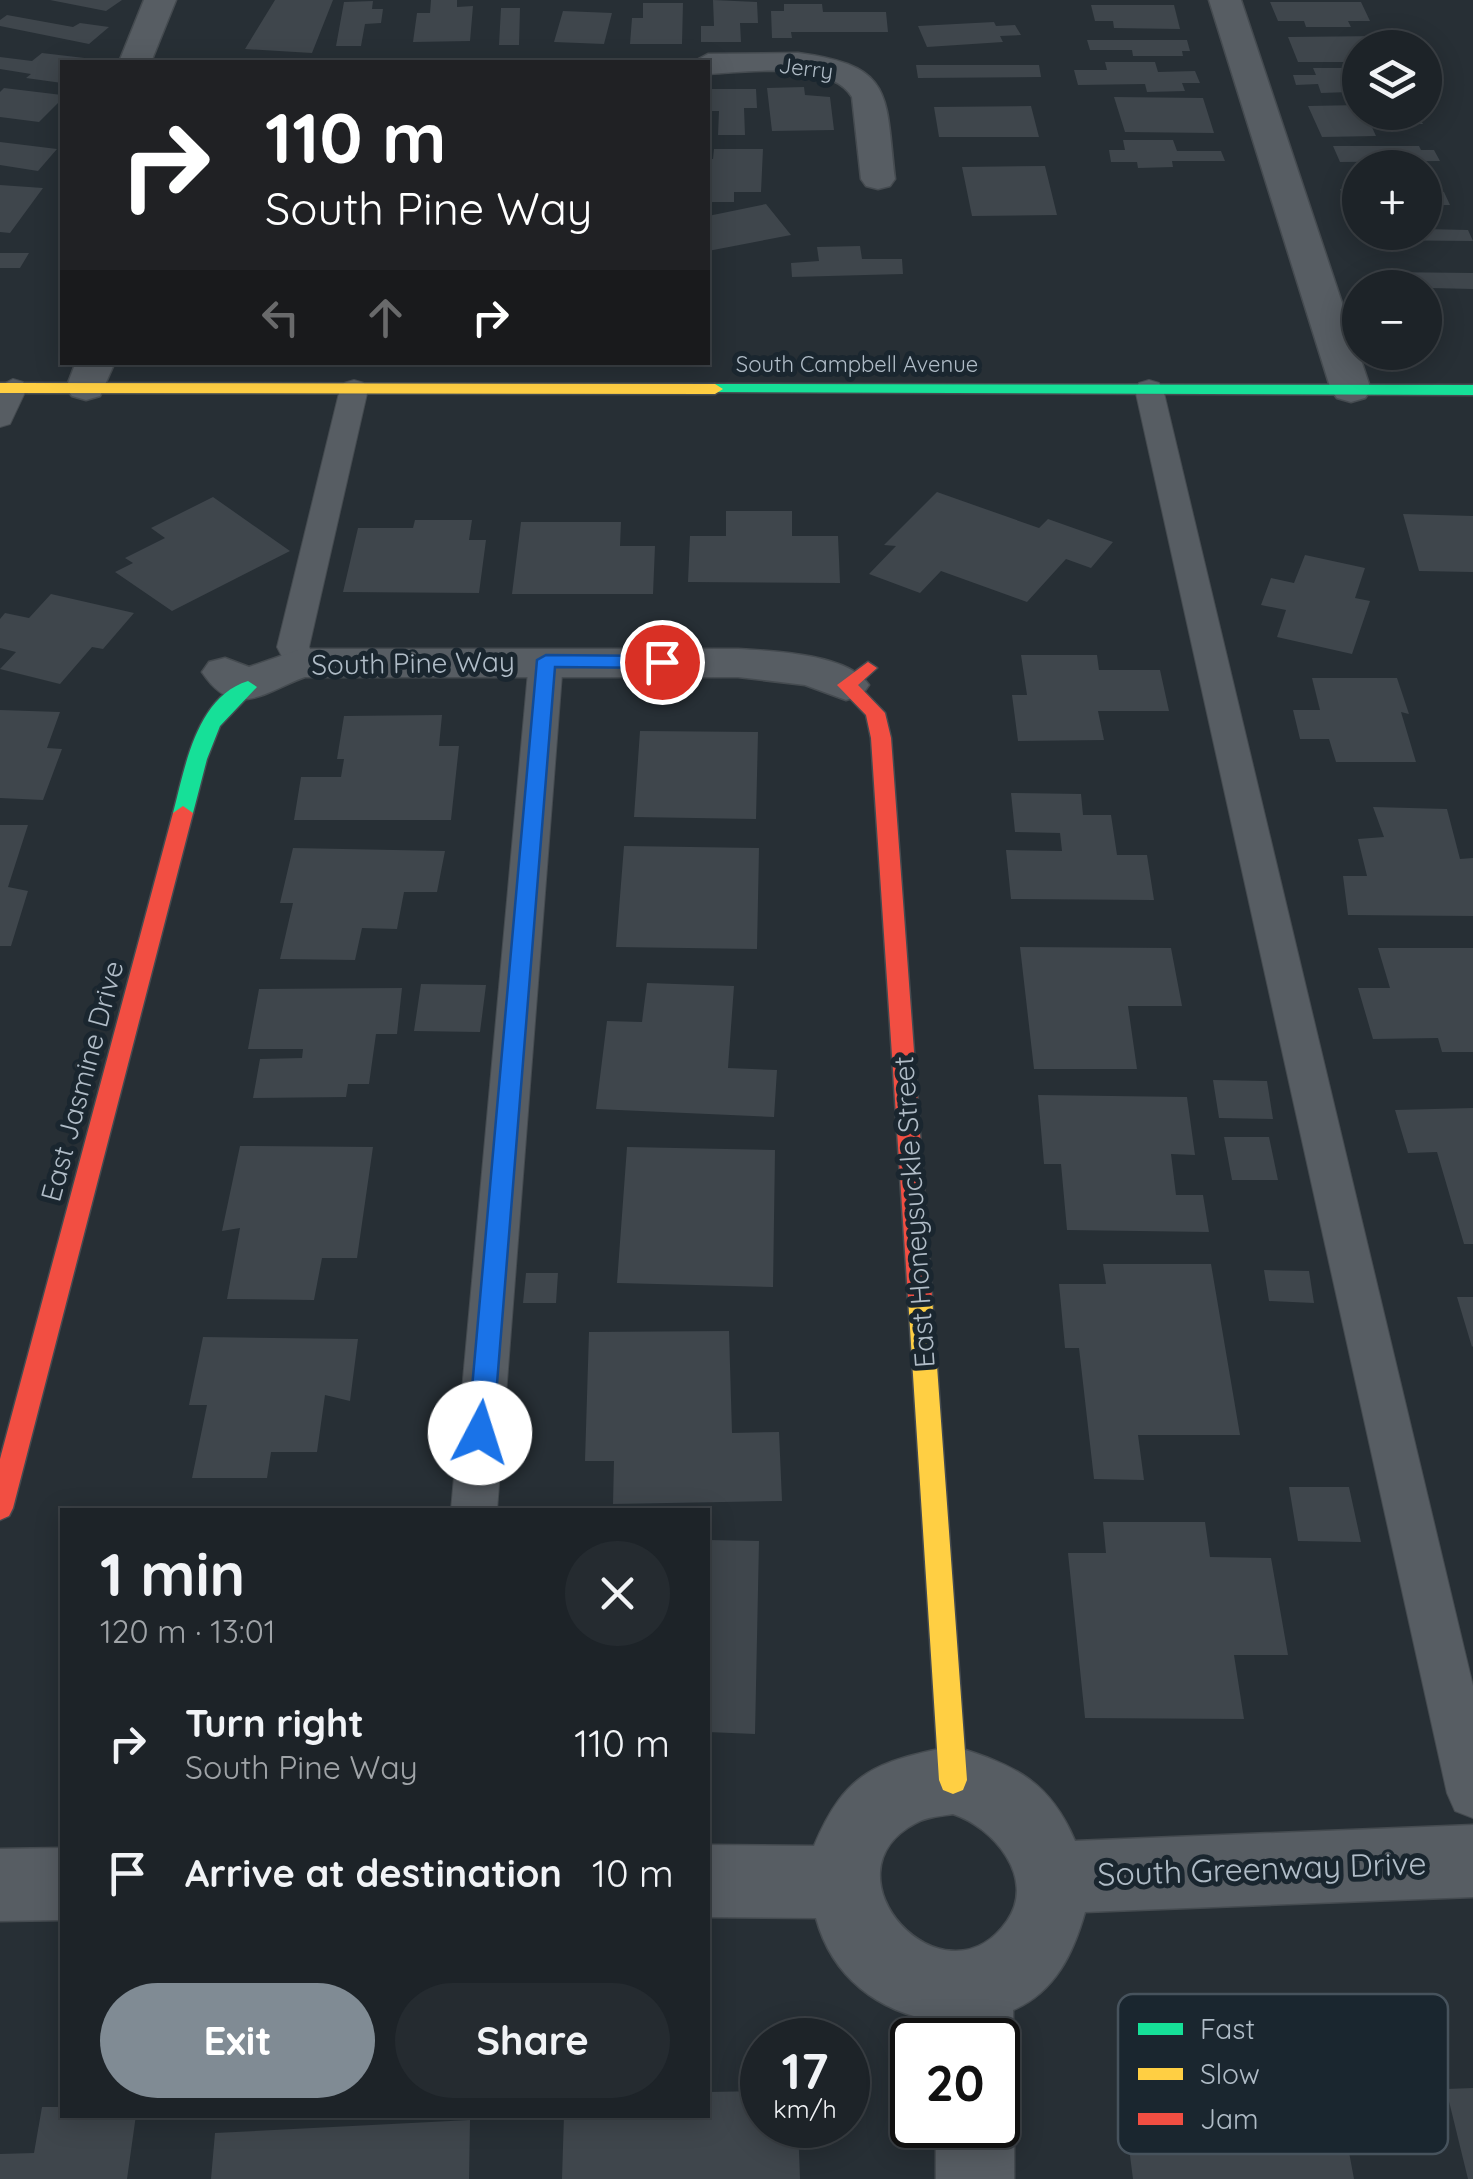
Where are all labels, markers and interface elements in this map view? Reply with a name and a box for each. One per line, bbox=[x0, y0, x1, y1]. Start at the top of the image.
map controls bbox=[1342, 30, 1442, 370]
button: layers bbox=[1342, 30, 1442, 130]
street label: Jerry bbox=[777, 51, 835, 85]
text: 110 m bbox=[265, 93, 447, 181]
icon: right bbox=[100, 100, 230, 230]
button: + bbox=[1342, 150, 1442, 250]
text: South Pine Way bbox=[265, 180, 592, 236]
button: − bbox=[1342, 270, 1442, 370]
icon: left bbox=[253, 290, 308, 345]
icon: ahead bbox=[358, 290, 413, 345]
icon: right bbox=[463, 290, 518, 345]
street label: South Campbell Avenue bbox=[736, 350, 978, 378]
pin bbox=[620, 620, 705, 705]
icon: arrive bbox=[635, 635, 690, 690]
street label: South Pine Way bbox=[311, 643, 515, 682]
street label: East Jasmine Drive bbox=[33, 957, 130, 1205]
street label: East Honeysuckle Street bbox=[885, 1055, 942, 1369]
position arrow bbox=[428, 1381, 532, 1485]
text: 1 min bbox=[100, 1536, 245, 1611]
button: close bbox=[565, 1541, 670, 1646]
text: 120 m · 13:01 bbox=[100, 1611, 276, 1651]
text: Turn right bbox=[185, 1699, 364, 1747]
icon: right bbox=[100, 1716, 155, 1771]
text: 110 m bbox=[574, 1719, 670, 1767]
text: South Pine Way bbox=[185, 1747, 418, 1787]
street label: South Greenway Drive bbox=[1097, 1842, 1427, 1894]
icon: arrive bbox=[100, 1846, 155, 1901]
text: Arrive at destination bbox=[185, 1849, 562, 1897]
text: 10 m bbox=[592, 1849, 674, 1897]
button: Exit bbox=[100, 1983, 375, 2098]
button: Share bbox=[395, 1983, 670, 2098]
legend bbox=[1118, 1994, 1448, 2154]
text: Fast bbox=[1200, 2011, 1255, 2046]
speed limit sign: 20 bbox=[890, 2018, 1020, 2148]
text: 17 bbox=[782, 2039, 828, 2102]
text: Slow bbox=[1200, 2056, 1260, 2091]
text: km/h bbox=[773, 2093, 837, 2124]
text: Jam bbox=[1200, 2101, 1259, 2136]

